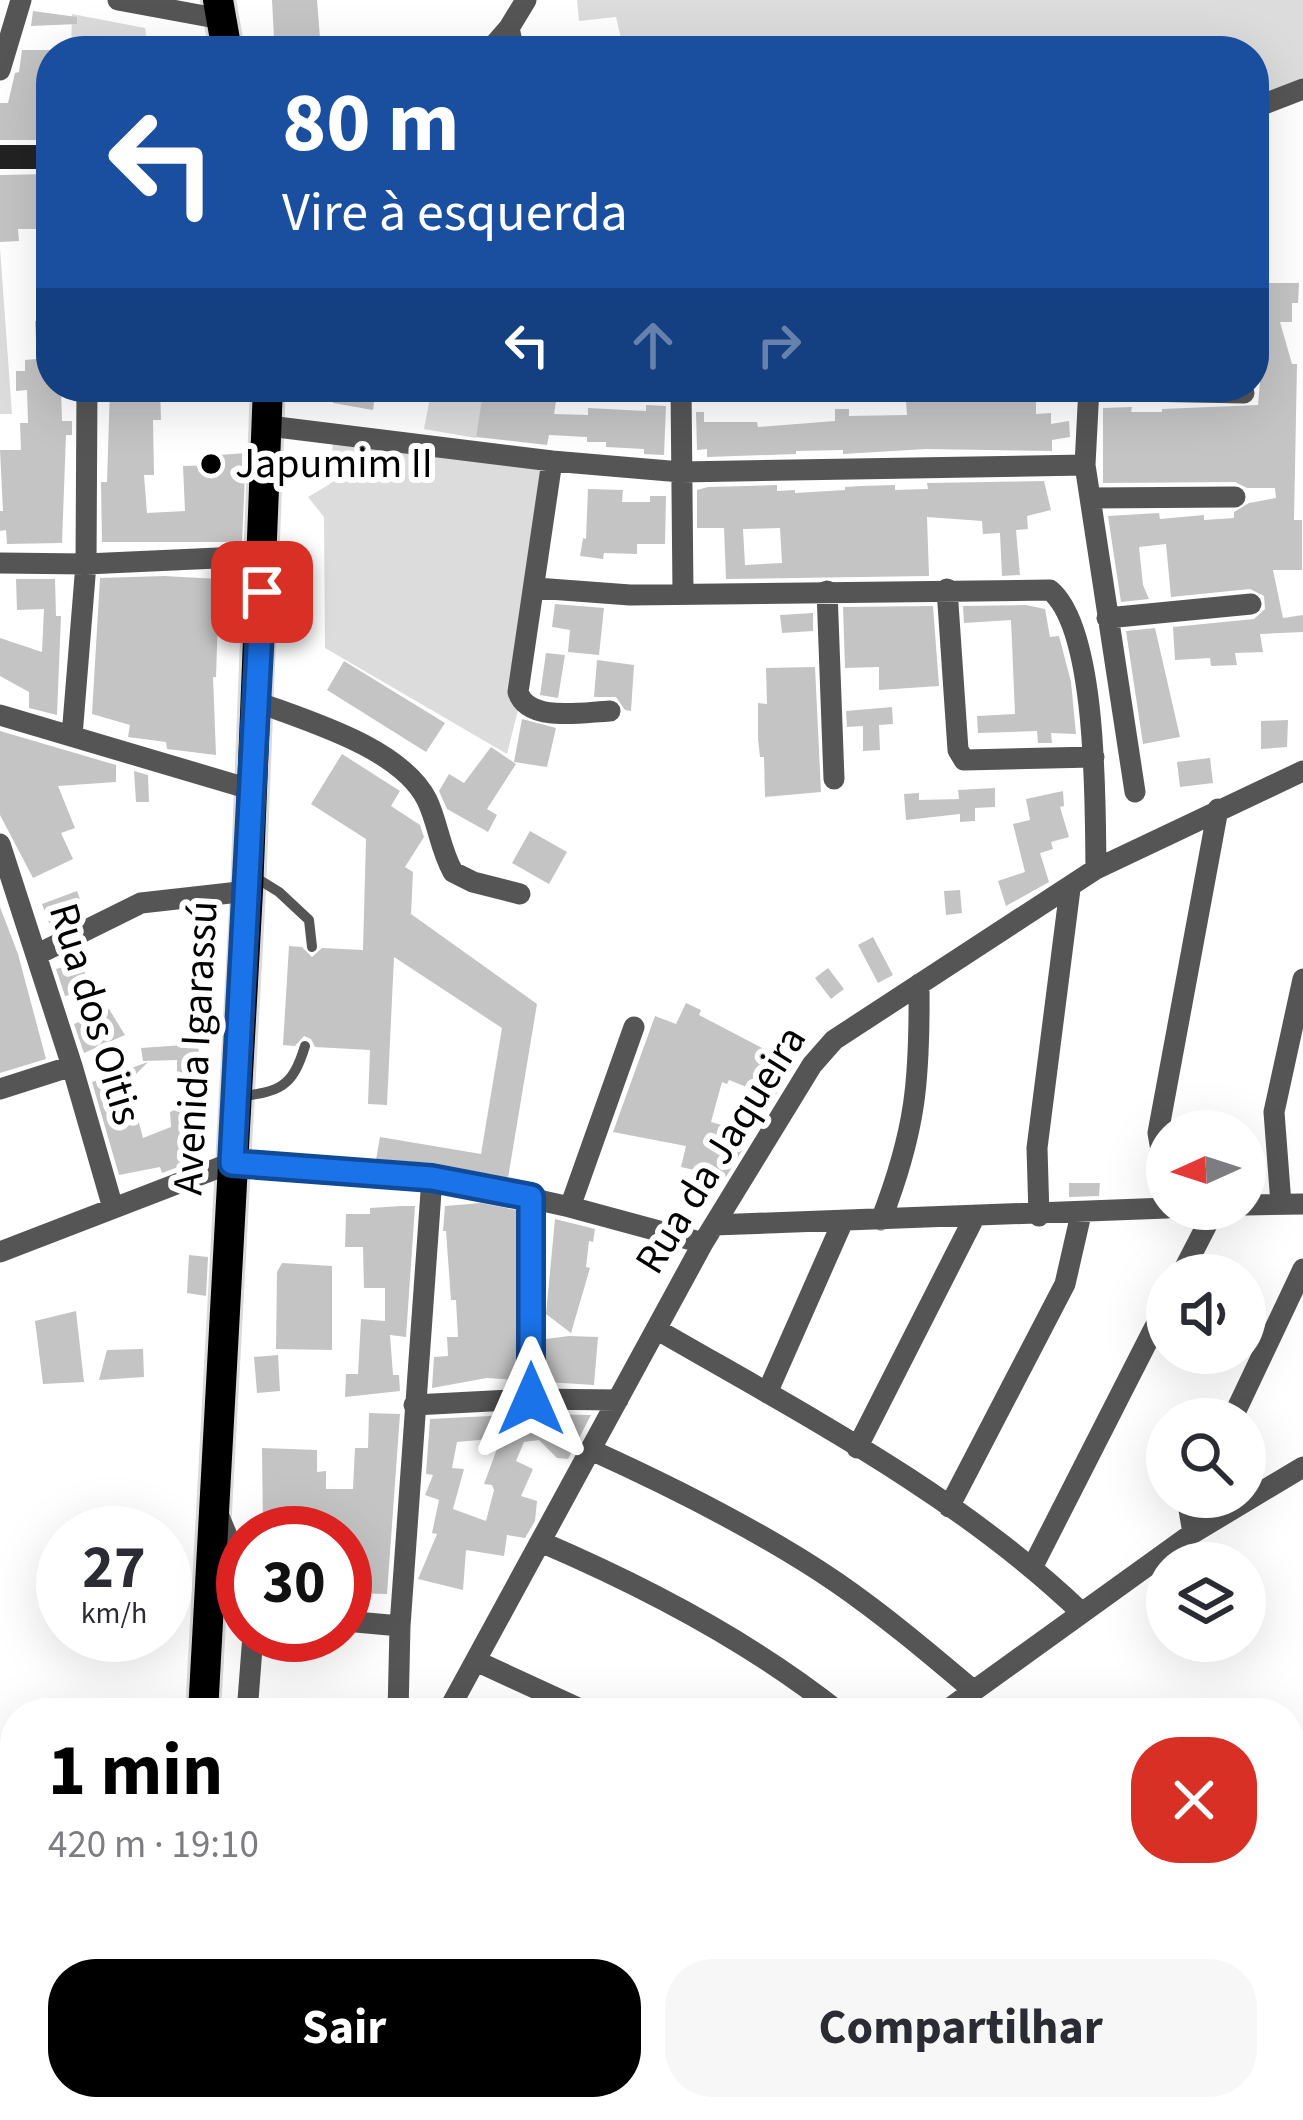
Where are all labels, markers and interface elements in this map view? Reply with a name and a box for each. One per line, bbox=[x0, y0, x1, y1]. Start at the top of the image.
text: 80 m bbox=[282, 64, 460, 184]
icon: left bbox=[84, 84, 240, 240]
text: Vire à esquerda bbox=[282, 175, 628, 252]
icon: left bbox=[494, 312, 560, 378]
icon: ahead bbox=[620, 312, 686, 378]
icon: right bbox=[746, 312, 812, 378]
place label: Japumim II bbox=[235, 434, 433, 494]
marker: Japumim II bbox=[198, 451, 224, 477]
pin bbox=[211, 541, 313, 643]
icon: arrive bbox=[229, 559, 295, 625]
street label: Rua dos Oitis bbox=[33, 896, 157, 1132]
street label: Avenida Igarassú bbox=[158, 899, 234, 1197]
street label: Rua da Jaqueira bbox=[621, 1014, 821, 1286]
north arrow bbox=[1146, 1110, 1266, 1230]
map controls bbox=[1146, 1110, 1266, 1662]
button: sound bbox=[1146, 1254, 1266, 1374]
position arrow bbox=[468, 1336, 594, 1462]
button: search bbox=[1146, 1398, 1266, 1518]
speed limit sign: 30 bbox=[216, 1506, 372, 1662]
text: 27 bbox=[82, 1526, 146, 1611]
button: layers bbox=[1146, 1542, 1266, 1662]
text: km/h bbox=[81, 1592, 147, 1635]
text: 1 min bbox=[48, 1720, 223, 1823]
button: close bbox=[1131, 1737, 1257, 1863]
text: 420 m · 19:10 bbox=[48, 1817, 259, 1873]
button: Sair bbox=[48, 1959, 641, 2097]
button: Compartilhar bbox=[665, 1959, 1257, 2097]

